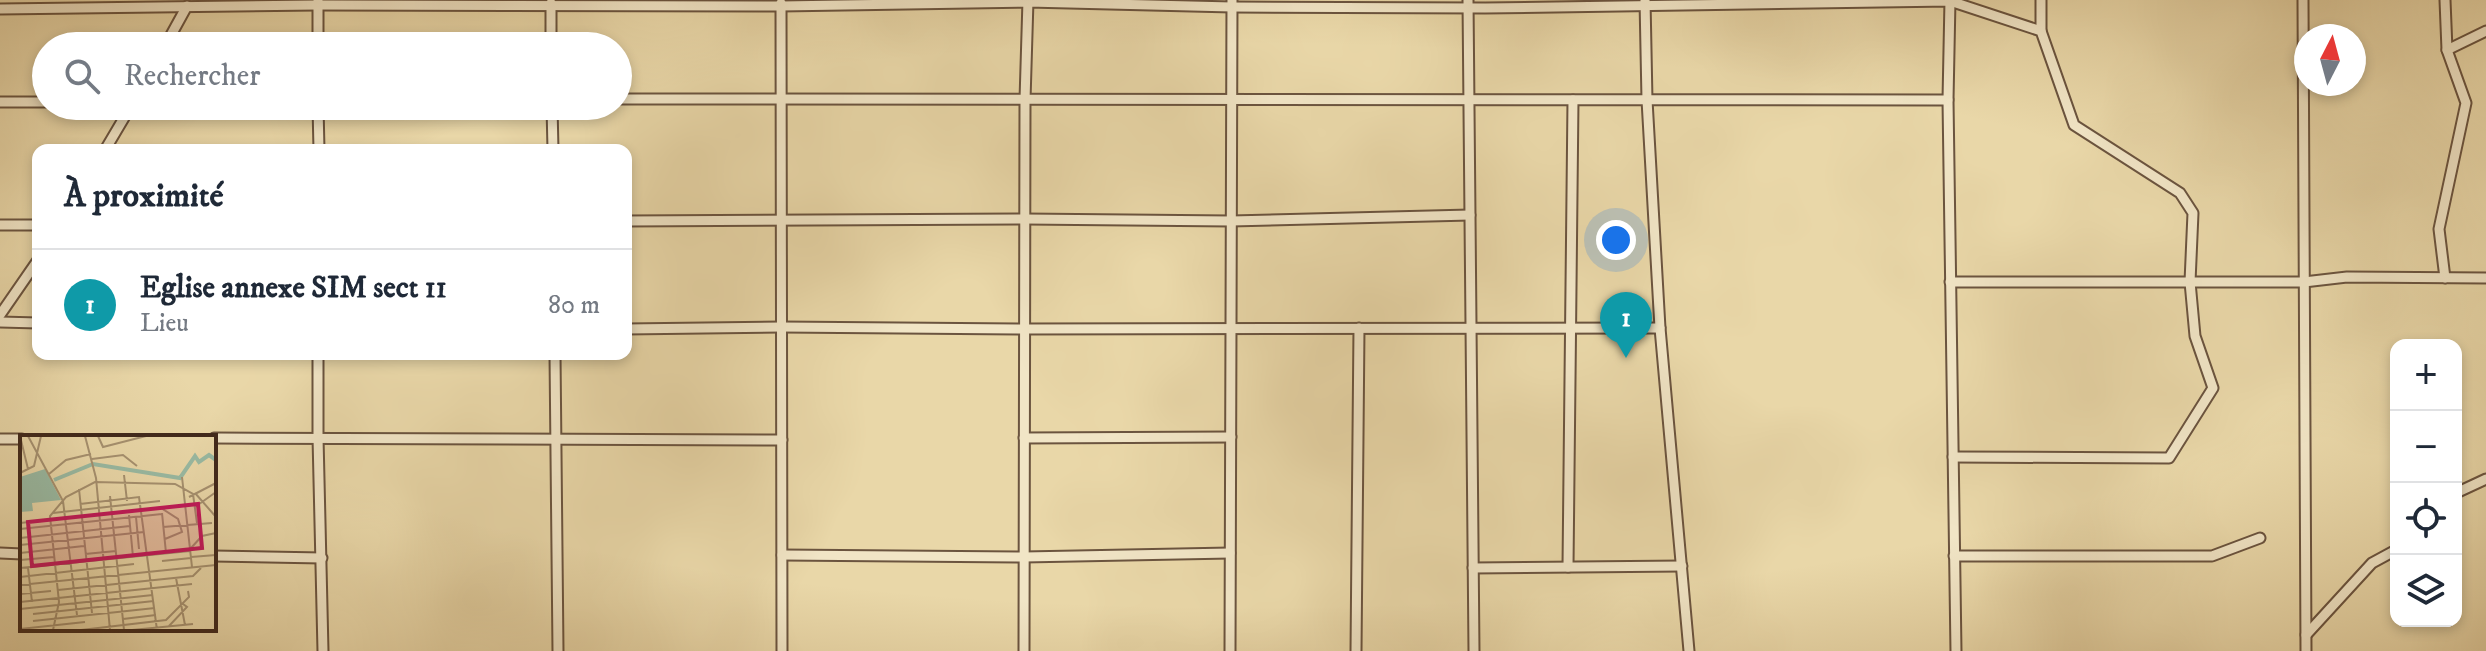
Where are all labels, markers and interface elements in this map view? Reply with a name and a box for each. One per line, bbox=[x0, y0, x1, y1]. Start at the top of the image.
north arrow bbox=[2294, 24, 2366, 96]
search box bbox=[32, 32, 632, 120]
icon: search bbox=[60, 54, 104, 98]
text: Rechercher bbox=[124, 58, 260, 95]
text: À proximité bbox=[64, 175, 224, 217]
your location bbox=[1596, 220, 1636, 260]
text: Eglise annexe SIM sect 11 bbox=[140, 270, 447, 307]
text: 1 bbox=[85, 289, 95, 322]
text: 80 m bbox=[548, 289, 600, 322]
pin: 1 bbox=[1600, 292, 1652, 358]
text: Lieu bbox=[140, 307, 189, 340]
map controls bbox=[2390, 339, 2462, 627]
button: + bbox=[2390, 339, 2462, 411]
button: − bbox=[2390, 411, 2462, 483]
inset map bbox=[20, 435, 216, 631]
button: locate bbox=[2390, 483, 2462, 555]
button: layers bbox=[2390, 555, 2462, 627]

